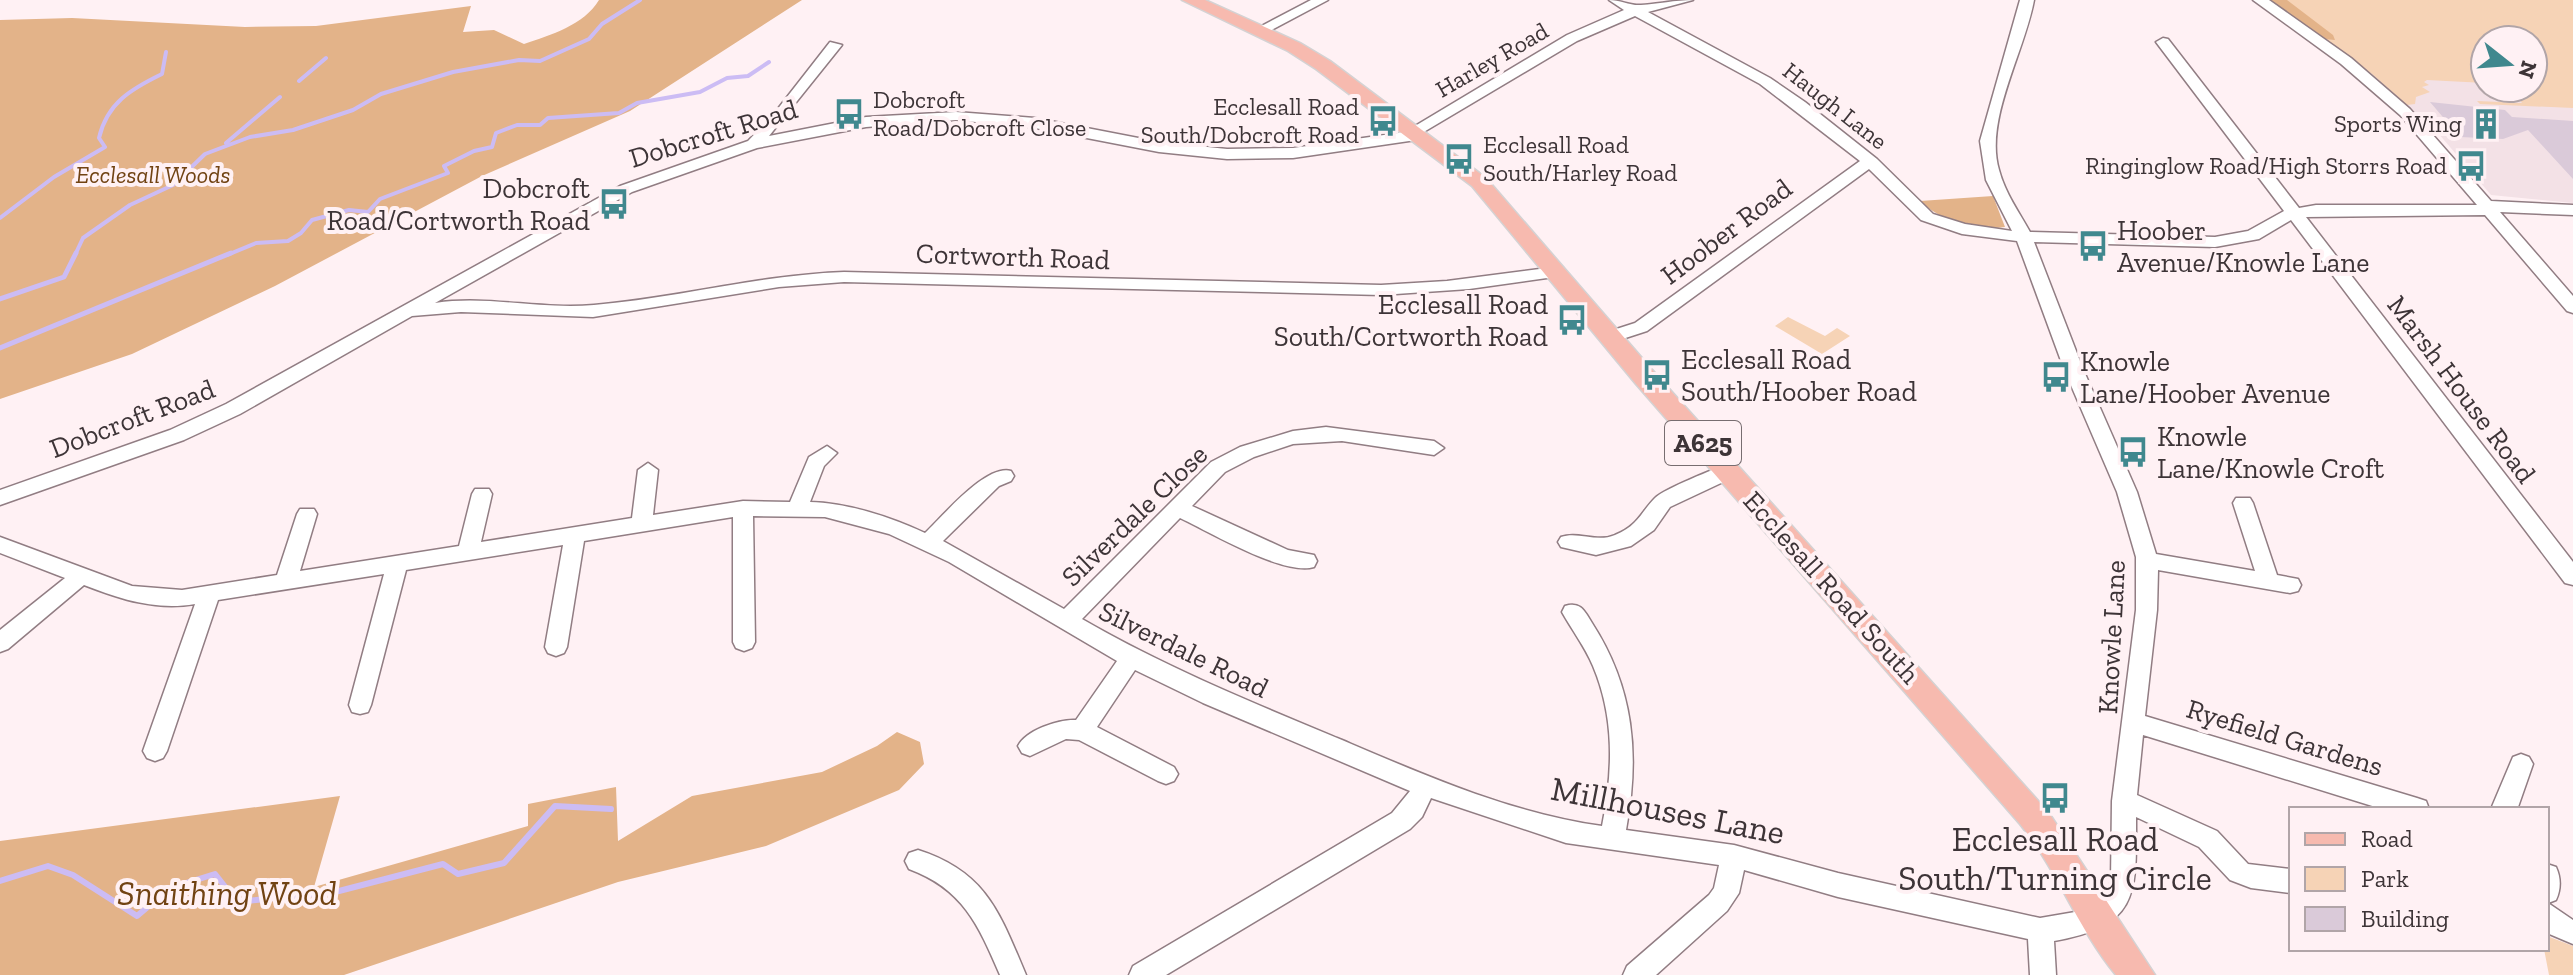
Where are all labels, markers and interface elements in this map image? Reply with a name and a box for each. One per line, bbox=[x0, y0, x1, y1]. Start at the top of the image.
street label: Harley Road bbox=[1430, 16, 1553, 103]
north arrow bbox=[2469, 24, 2549, 104]
street label: Haugh Lane bbox=[1777, 56, 1893, 155]
text: N bbox=[2512, 58, 2543, 82]
place label: Dobcroft Road/Dobcroft Close bbox=[873, 85, 1086, 142]
street label: Dobcroft Road bbox=[625, 92, 801, 175]
place label: Ecclesall Road South/Dobcroft Road bbox=[1141, 92, 1359, 149]
bus stop icon: Dobcroft Road/Dobcroft Close bbox=[832, 97, 866, 131]
bus stop icon: Ecclesall Road South/Dobcroft Road bbox=[1366, 104, 1400, 138]
building icon: Sports Wing bbox=[2469, 107, 2503, 141]
place label: Sports Wing bbox=[2334, 109, 2462, 138]
place label: Ecclesall Road South/Harley Road bbox=[1483, 130, 1677, 187]
bus stop icon: Ecclesall Road South/Harley Road bbox=[1442, 142, 1476, 176]
bus stop icon: Ringinglow Road/High Storrs Road bbox=[2454, 149, 2488, 183]
place label: Ringinglow Road/High Storrs Road bbox=[2085, 151, 2447, 180]
park label: Ecclesall Woods bbox=[75, 160, 231, 189]
place label: Dobcroft Road/Cortworth Road bbox=[327, 172, 591, 237]
street label: Hoober Road bbox=[1654, 172, 1798, 291]
bus stop icon: Dobcroft Road/Cortworth Road bbox=[597, 187, 631, 221]
place label: Hoober Avenue/Knowle Lane bbox=[2117, 214, 2369, 279]
bus stop icon: Hoober Avenue/Knowle Lane bbox=[2076, 229, 2110, 263]
street label: Cortworth Road bbox=[915, 237, 1111, 276]
place label: Ecclesall Road South/Cortworth Road bbox=[1274, 288, 1548, 353]
street label: Marsh House Road bbox=[2380, 289, 2543, 490]
bus stop icon: Ecclesall Road South/Cortworth Road bbox=[1555, 303, 1589, 337]
place label: Ecclesall Road South/Hoober Road bbox=[1681, 343, 1917, 408]
place label: Knowle Lane/Hoober Avenue bbox=[2080, 345, 2330, 410]
bus stop icon: Ecclesall Road South/Hoober Road bbox=[1640, 358, 1674, 392]
bus stop icon: Knowle Lane/Hoober Avenue bbox=[2039, 360, 2073, 394]
street label: Dobcroft Road bbox=[45, 372, 219, 465]
place label: Knowle Lane/Knowle Croft bbox=[2157, 420, 2385, 485]
road number: A625 bbox=[1665, 421, 1741, 465]
bus stop icon: Knowle Lane/Knowle Croft bbox=[2116, 435, 2150, 469]
street label: Silverdale Close bbox=[1055, 438, 1214, 593]
street label: Ecclesall Road South bbox=[1737, 484, 1927, 691]
street label: Knowle Lane bbox=[2091, 559, 2132, 715]
street label: Silverdale Road bbox=[1094, 594, 1274, 705]
street label: Ryefield Gardens bbox=[2183, 692, 2387, 783]
street label: Millhouses Lane bbox=[1548, 768, 1788, 853]
bus stop icon: Ecclesall Road South/Turning Circle bbox=[2038, 781, 2072, 815]
legend bbox=[2289, 807, 2549, 951]
place label: Ecclesall Road South/Turning Circle bbox=[1898, 819, 2212, 899]
text: Road bbox=[2361, 824, 2413, 853]
text: Park bbox=[2361, 864, 2409, 893]
park label: Snaithing Wood bbox=[117, 873, 337, 914]
text: Building bbox=[2361, 904, 2449, 933]

